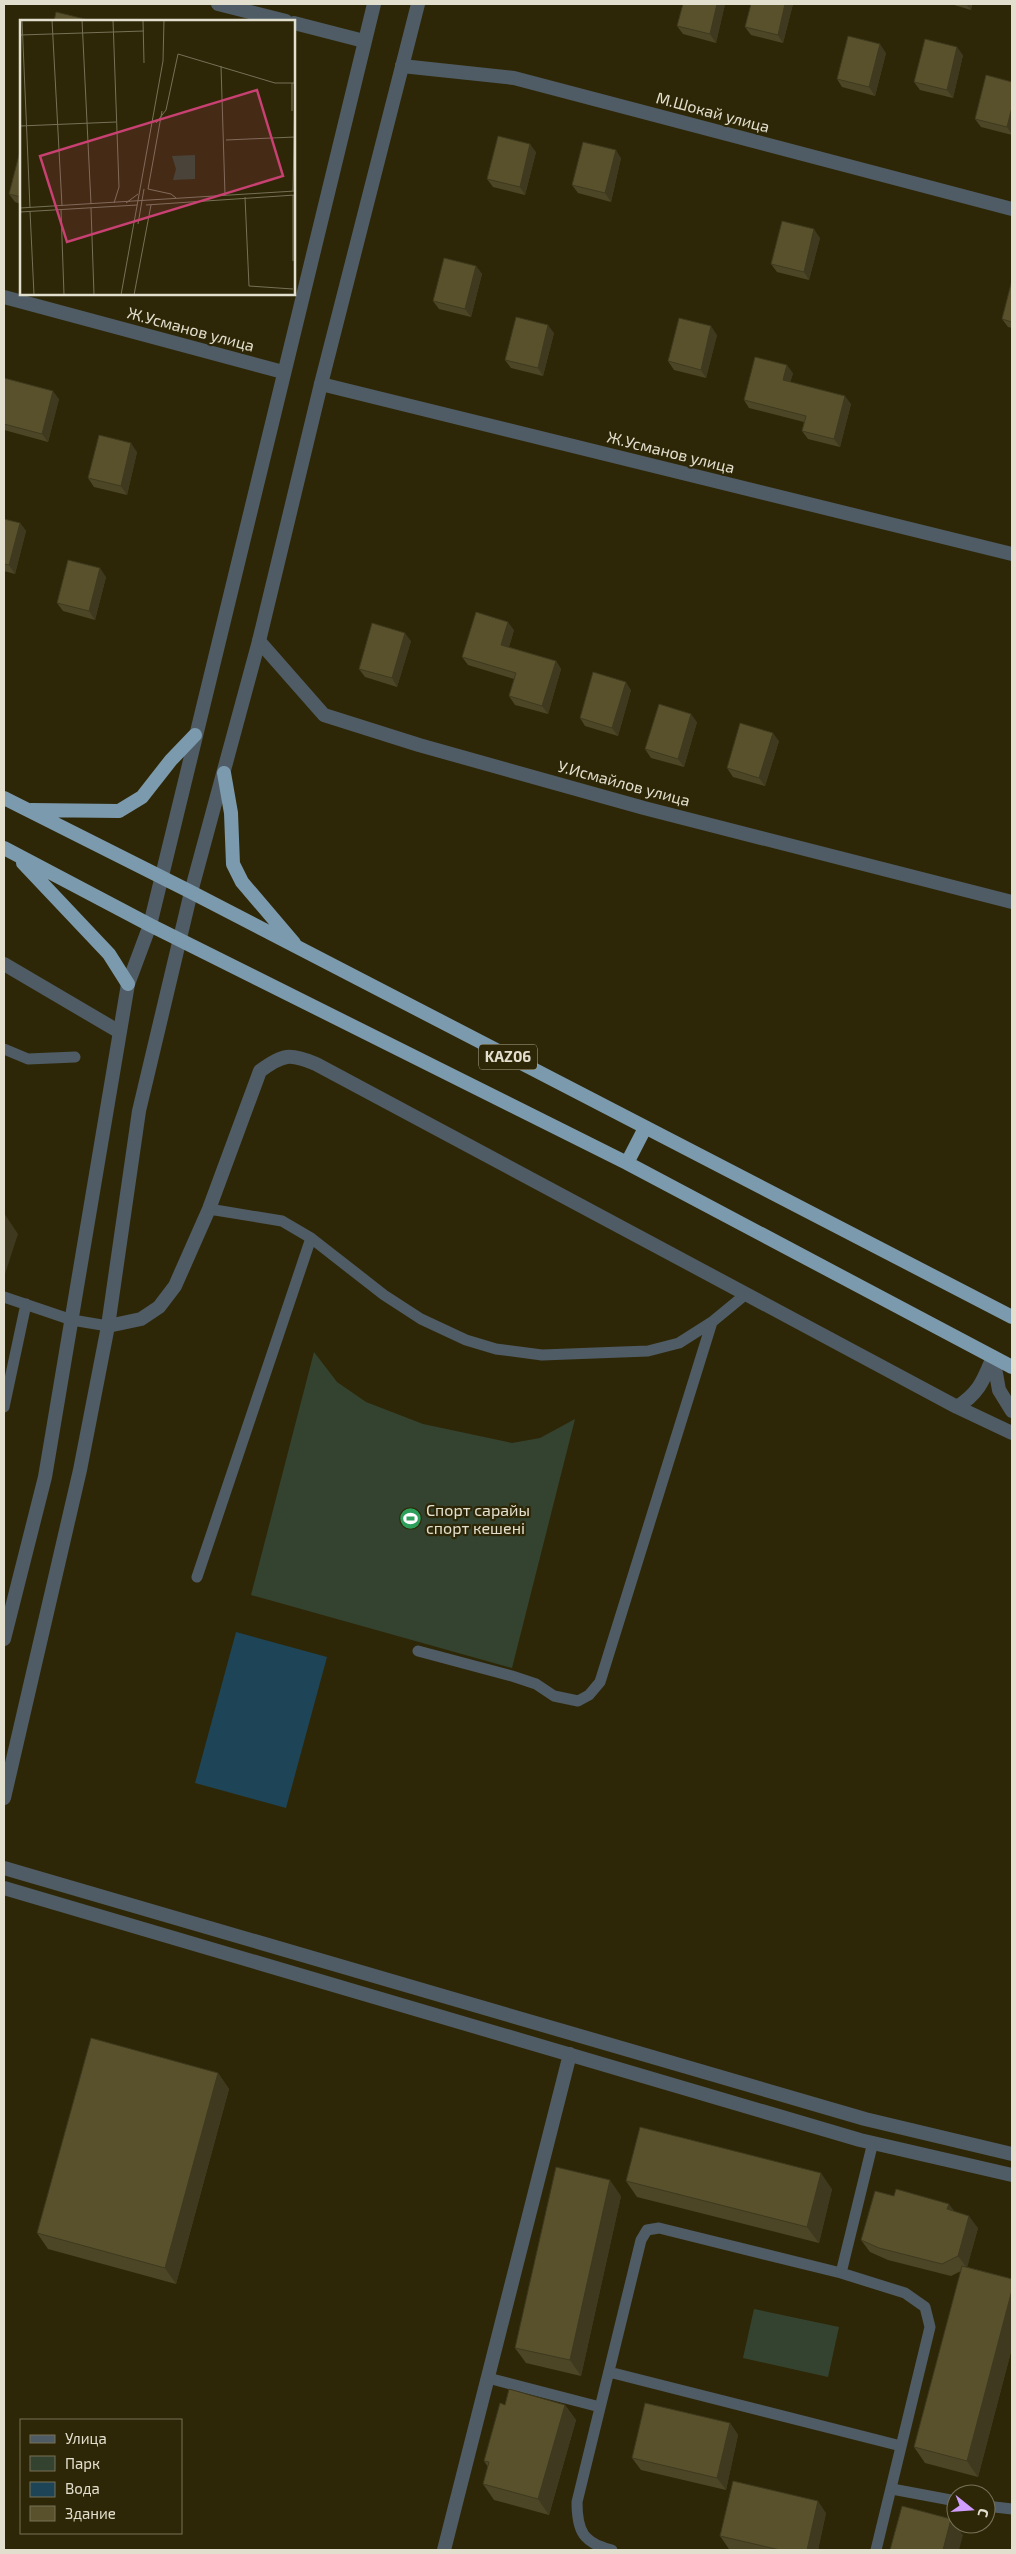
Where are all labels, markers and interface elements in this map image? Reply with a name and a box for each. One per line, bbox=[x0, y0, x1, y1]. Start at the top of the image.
inset map bbox=[20, 20, 295, 295]
street label: М.Шокай улица bbox=[654, 87, 772, 137]
street label: Ж.Усманов улица bbox=[125, 302, 257, 356]
street label: Ж.Усманов улица bbox=[605, 426, 737, 478]
street label: У.Исмайлов улица bbox=[556, 756, 692, 810]
road number: KАZ06 bbox=[479, 1044, 537, 1070]
place label: Спорт сарайы спорт кешені bbox=[426, 1500, 530, 1537]
sports icon: Спорт сарайы спорт кешені bbox=[398, 1507, 422, 1531]
legend bbox=[20, 2419, 182, 2534]
text: Улица bbox=[65, 2429, 107, 2447]
text: Парк bbox=[65, 2454, 100, 2472]
text: Вода bbox=[65, 2479, 100, 2497]
north arrow bbox=[946, 2484, 996, 2534]
text: Здание bbox=[65, 2504, 116, 2522]
text: С bbox=[975, 2507, 993, 2519]

